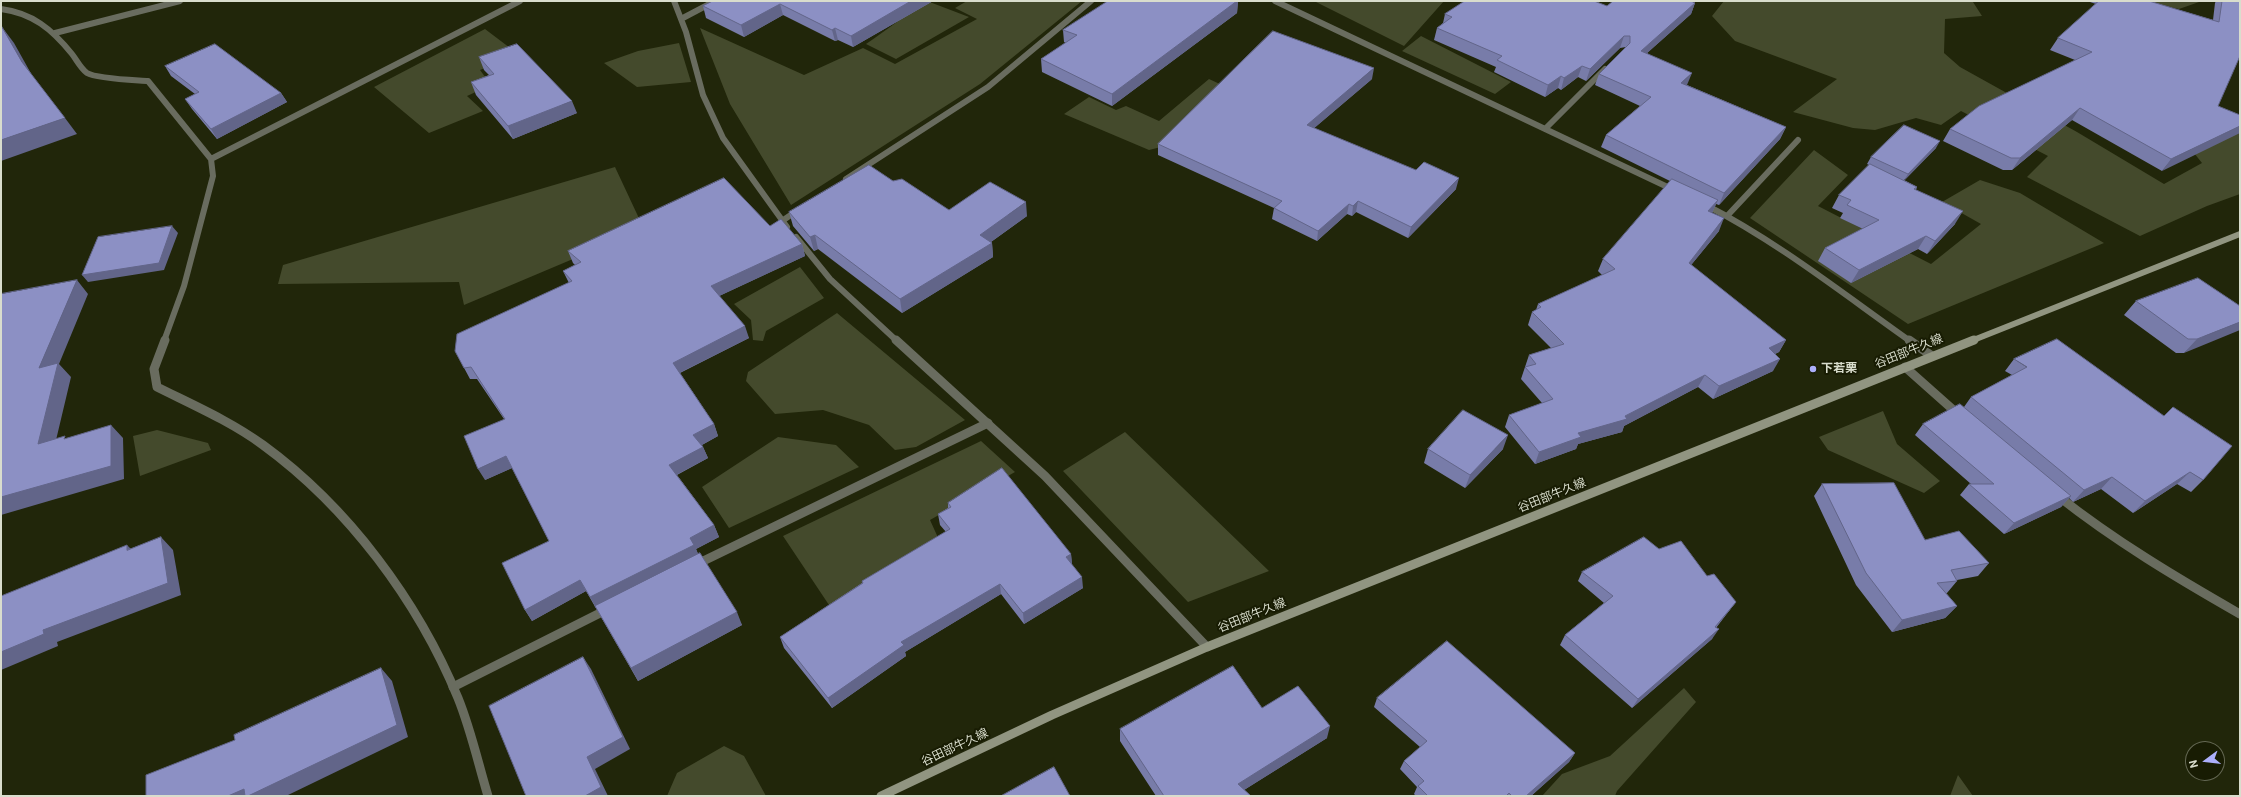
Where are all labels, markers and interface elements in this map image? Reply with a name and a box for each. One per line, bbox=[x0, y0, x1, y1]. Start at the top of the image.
street label: 谷田部牛久線 bbox=[1873, 332, 1945, 372]
place label: 下若栗 bbox=[1821, 362, 1857, 376]
marker: 下若栗 bbox=[1808, 364, 1818, 374]
street label: 谷田部牛久線 bbox=[1516, 476, 1588, 516]
street label: 谷田部牛久線 bbox=[1216, 596, 1288, 636]
street label: 谷田部牛久線 bbox=[919, 726, 991, 770]
north arrow bbox=[2185, 741, 2225, 781]
text: N bbox=[2187, 759, 2201, 769]

